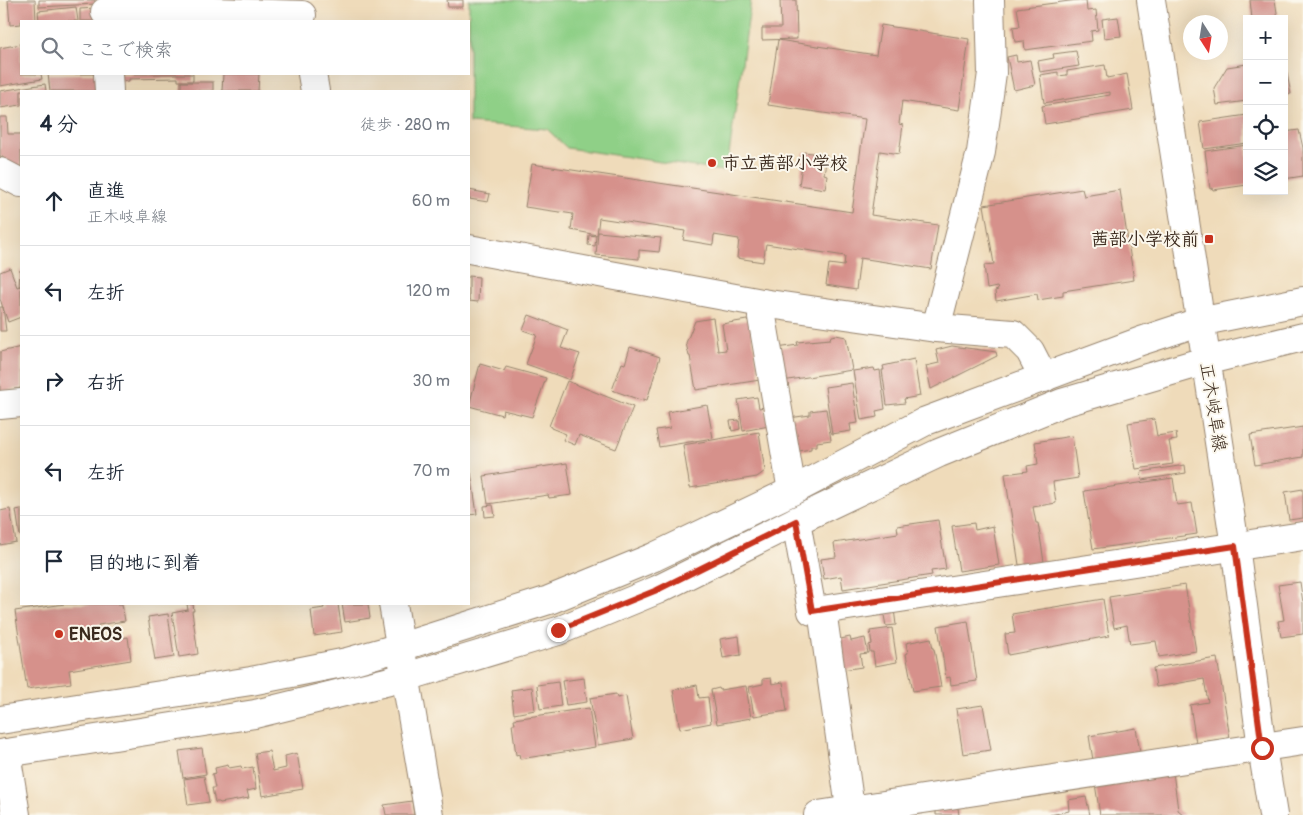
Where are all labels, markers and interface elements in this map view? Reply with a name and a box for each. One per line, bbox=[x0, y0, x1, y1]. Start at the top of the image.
north arrow bbox=[1183, 15, 1228, 60]
map controls bbox=[1243, 15, 1288, 195]
button: + bbox=[1243, 15, 1288, 60]
search box bbox=[20, 20, 470, 75]
icon: search bbox=[38, 34, 66, 62]
text: ここで検索 bbox=[78, 38, 173, 62]
button: − bbox=[1243, 60, 1288, 105]
button: locate bbox=[1243, 105, 1288, 150]
text: 4 分 bbox=[40, 111, 78, 138]
text: 徒歩 · 280 m bbox=[360, 115, 450, 135]
button: layers bbox=[1243, 150, 1288, 195]
place label: 市立茜部小学校 bbox=[722, 152, 848, 175]
marker: 市立茜部小学校 bbox=[706, 157, 718, 169]
text: 直進 bbox=[87, 179, 125, 203]
icon: ahead bbox=[40, 187, 68, 215]
text: 60 m bbox=[412, 191, 450, 211]
text: 正木岐阜線 bbox=[87, 207, 167, 227]
place label: 茜部小学校前 bbox=[1091, 228, 1199, 251]
marker: 茜部小学校前 bbox=[1203, 233, 1215, 245]
icon: left bbox=[40, 277, 68, 305]
text: 左折 bbox=[87, 281, 125, 305]
text: 120 m bbox=[406, 281, 450, 301]
street label: 正木岐阜線 bbox=[1195, 361, 1231, 453]
icon: right bbox=[40, 367, 68, 395]
text: 右折 bbox=[87, 371, 125, 395]
text: 30 m bbox=[412, 371, 450, 391]
icon: left bbox=[40, 457, 68, 485]
text: 左折 bbox=[87, 461, 125, 485]
text: 70 m bbox=[413, 461, 450, 481]
icon: arrive bbox=[40, 547, 68, 575]
text: 目的地に到着 bbox=[87, 551, 201, 575]
route end bbox=[547, 619, 570, 642]
place label: ENEOS bbox=[69, 623, 122, 646]
marker: ENEOS bbox=[53, 628, 65, 640]
route start bbox=[1251, 737, 1274, 760]

